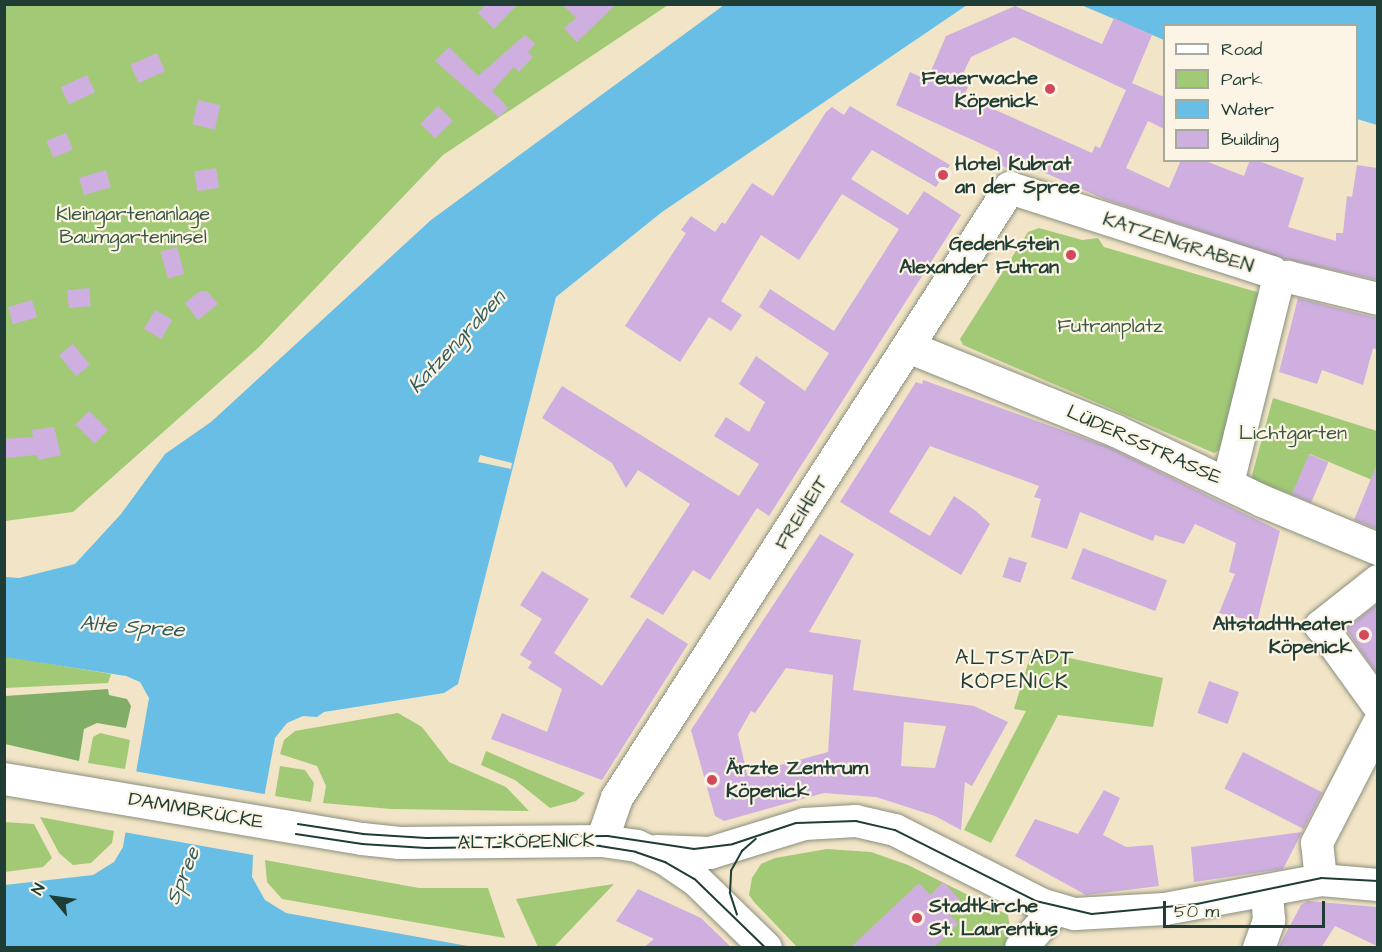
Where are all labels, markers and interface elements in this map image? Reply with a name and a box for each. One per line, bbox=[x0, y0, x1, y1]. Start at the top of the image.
legend bbox=[1163, 24, 1358, 162]
text: Road bbox=[1221, 37, 1262, 62]
place label: Feuerwache Köpenick bbox=[922, 66, 1038, 113]
text: Park bbox=[1221, 67, 1263, 92]
marker: Feuerwache Köpenick bbox=[1043, 82, 1057, 96]
text: Water bbox=[1221, 97, 1274, 122]
text: Building bbox=[1221, 127, 1279, 152]
place label: Hotel Kubrat an der Spree bbox=[955, 152, 1080, 199]
marker: Hotel Kubrat an der Spree bbox=[936, 168, 950, 182]
park label: Kleingartenanlage Baumgarteninsel bbox=[56, 202, 210, 249]
street label: KATZENGRABEN bbox=[1100, 207, 1256, 279]
place label: Gedenkstein Alexander Futran bbox=[899, 232, 1059, 279]
marker: Gedenkstein Alexander Futran bbox=[1064, 248, 1078, 262]
water label: Katzengraben bbox=[403, 286, 511, 398]
park label: Futranplatz bbox=[1057, 314, 1163, 338]
street label: LÜDERSSTRASSE bbox=[1063, 400, 1225, 490]
park label: Lichtgarten bbox=[1239, 421, 1347, 445]
street label: FREIHEIT bbox=[770, 472, 834, 554]
water label: Alte Spree bbox=[79, 611, 185, 643]
place label: Altstadttheater Köpenick bbox=[1212, 612, 1352, 659]
marker: Altstadttheater Köpenick bbox=[1357, 628, 1371, 642]
district label: ALTSTADT KÖPENICK bbox=[955, 645, 1075, 695]
place label: Ärzte Zentrum Köpenick bbox=[726, 756, 868, 803]
marker: Ärzte Zentrum Köpenick bbox=[703, 771, 721, 789]
street label: DAMMBRÜCKE bbox=[127, 787, 265, 835]
street label: ALT-KÖPENICK bbox=[457, 829, 595, 855]
water label: Spree bbox=[160, 844, 206, 908]
north arrow bbox=[24, 868, 84, 928]
text: N bbox=[26, 880, 50, 899]
scale bar bbox=[1166, 889, 1328, 927]
place label: Stadtkirche St. Laurentius bbox=[929, 894, 1058, 941]
text: 50 m bbox=[1174, 899, 1219, 924]
marker: Stadtkirche St. Laurentius bbox=[910, 911, 924, 925]

